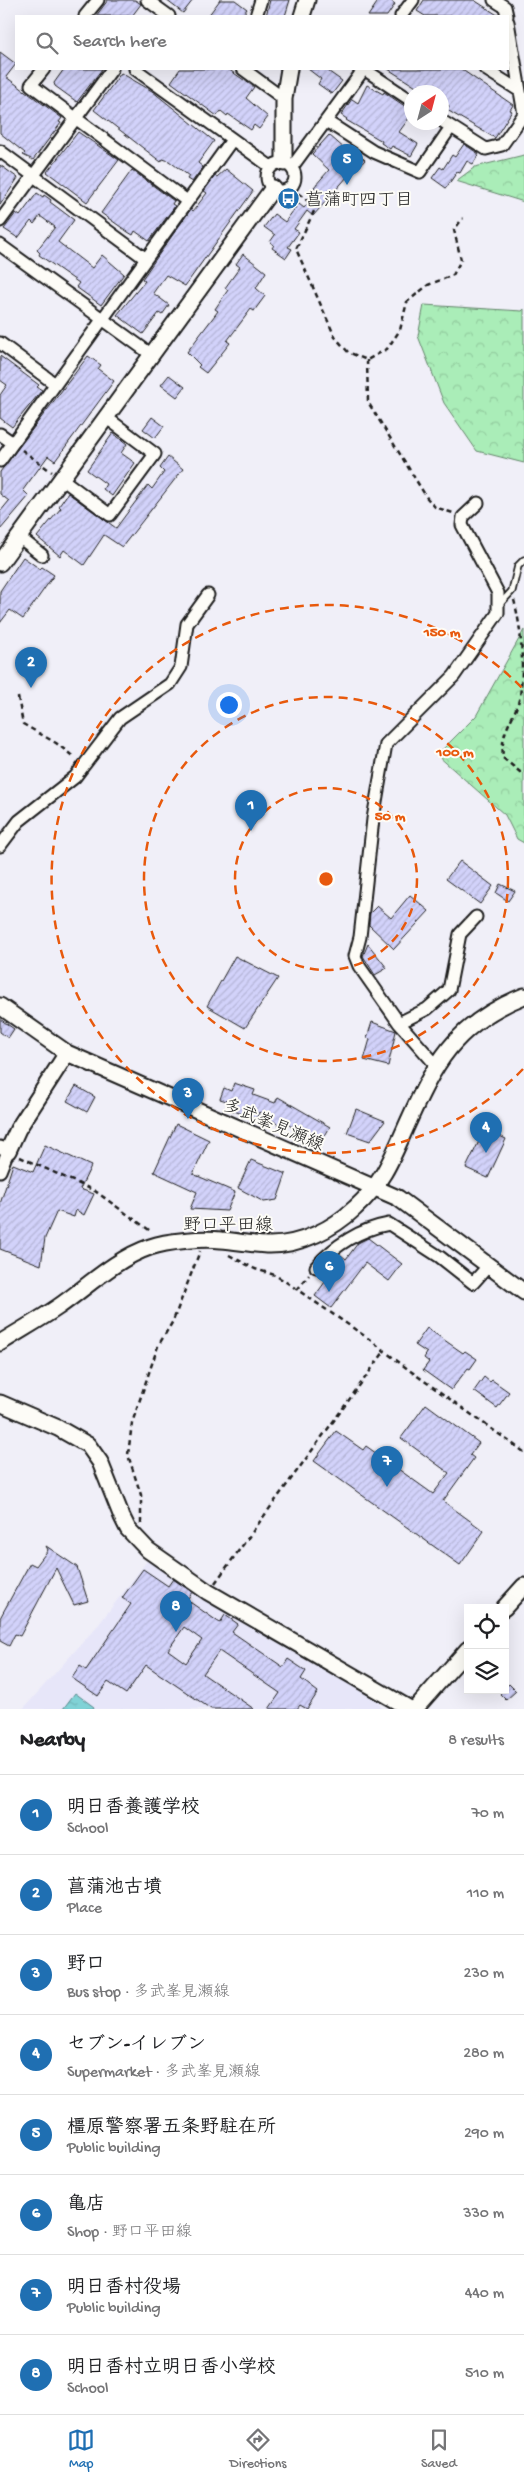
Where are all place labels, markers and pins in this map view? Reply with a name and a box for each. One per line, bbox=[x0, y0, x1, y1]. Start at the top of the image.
pin: 5 bbox=[331, 144, 363, 185]
bus stop icon: 菖蒲町四丁目 bbox=[277, 187, 301, 211]
place label: 菖蒲町四丁目 bbox=[305, 190, 413, 212]
pin: 2 bbox=[15, 647, 47, 688]
pin: 1 bbox=[235, 790, 267, 831]
centre of rings bbox=[317, 870, 335, 888]
pin: 3 bbox=[172, 1078, 204, 1119]
pin: 4 bbox=[470, 1112, 502, 1153]
pin: 6 bbox=[313, 1251, 345, 1292]
pin: 7 bbox=[371, 1446, 403, 1487]
pin: 8 bbox=[160, 1591, 192, 1632]

